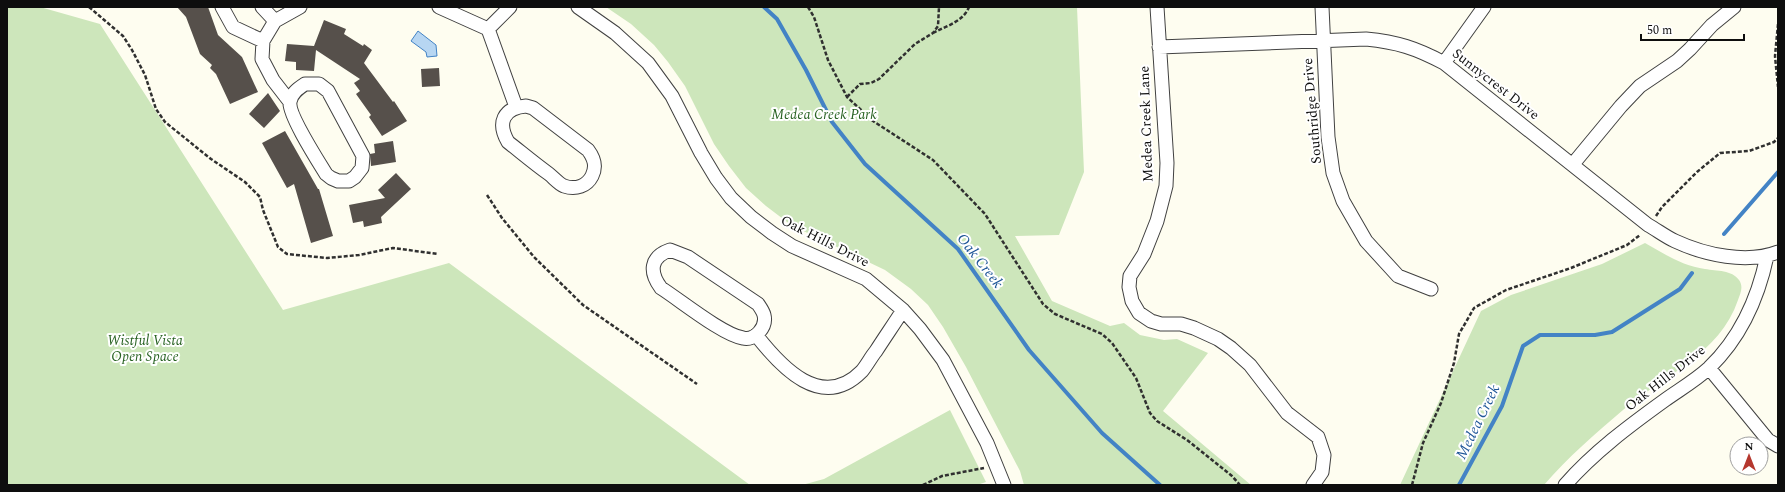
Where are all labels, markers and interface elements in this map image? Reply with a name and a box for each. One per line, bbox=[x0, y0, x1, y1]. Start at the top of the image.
scale bar bbox=[1641, 16, 1744, 42]
text: 50 m bbox=[1647, 21, 1672, 40]
street label: Sunnycrest Drive bbox=[1448, 43, 1544, 125]
street label: Southridge Drive bbox=[1297, 57, 1327, 165]
street label: Medea Creek Lane bbox=[1133, 65, 1159, 183]
park label: Medea Creek Park bbox=[771, 104, 877, 125]
street label: Oak Hills Drive bbox=[777, 210, 873, 273]
water label: Oak Creek bbox=[951, 228, 1009, 294]
park label: Wistful Vista Open Space bbox=[107, 330, 183, 367]
street label: Oak Hills Drive bbox=[1620, 340, 1710, 416]
water label: Medea Creek bbox=[1450, 381, 1506, 463]
north arrow bbox=[1729, 436, 1769, 476]
text: N bbox=[1745, 438, 1754, 455]

